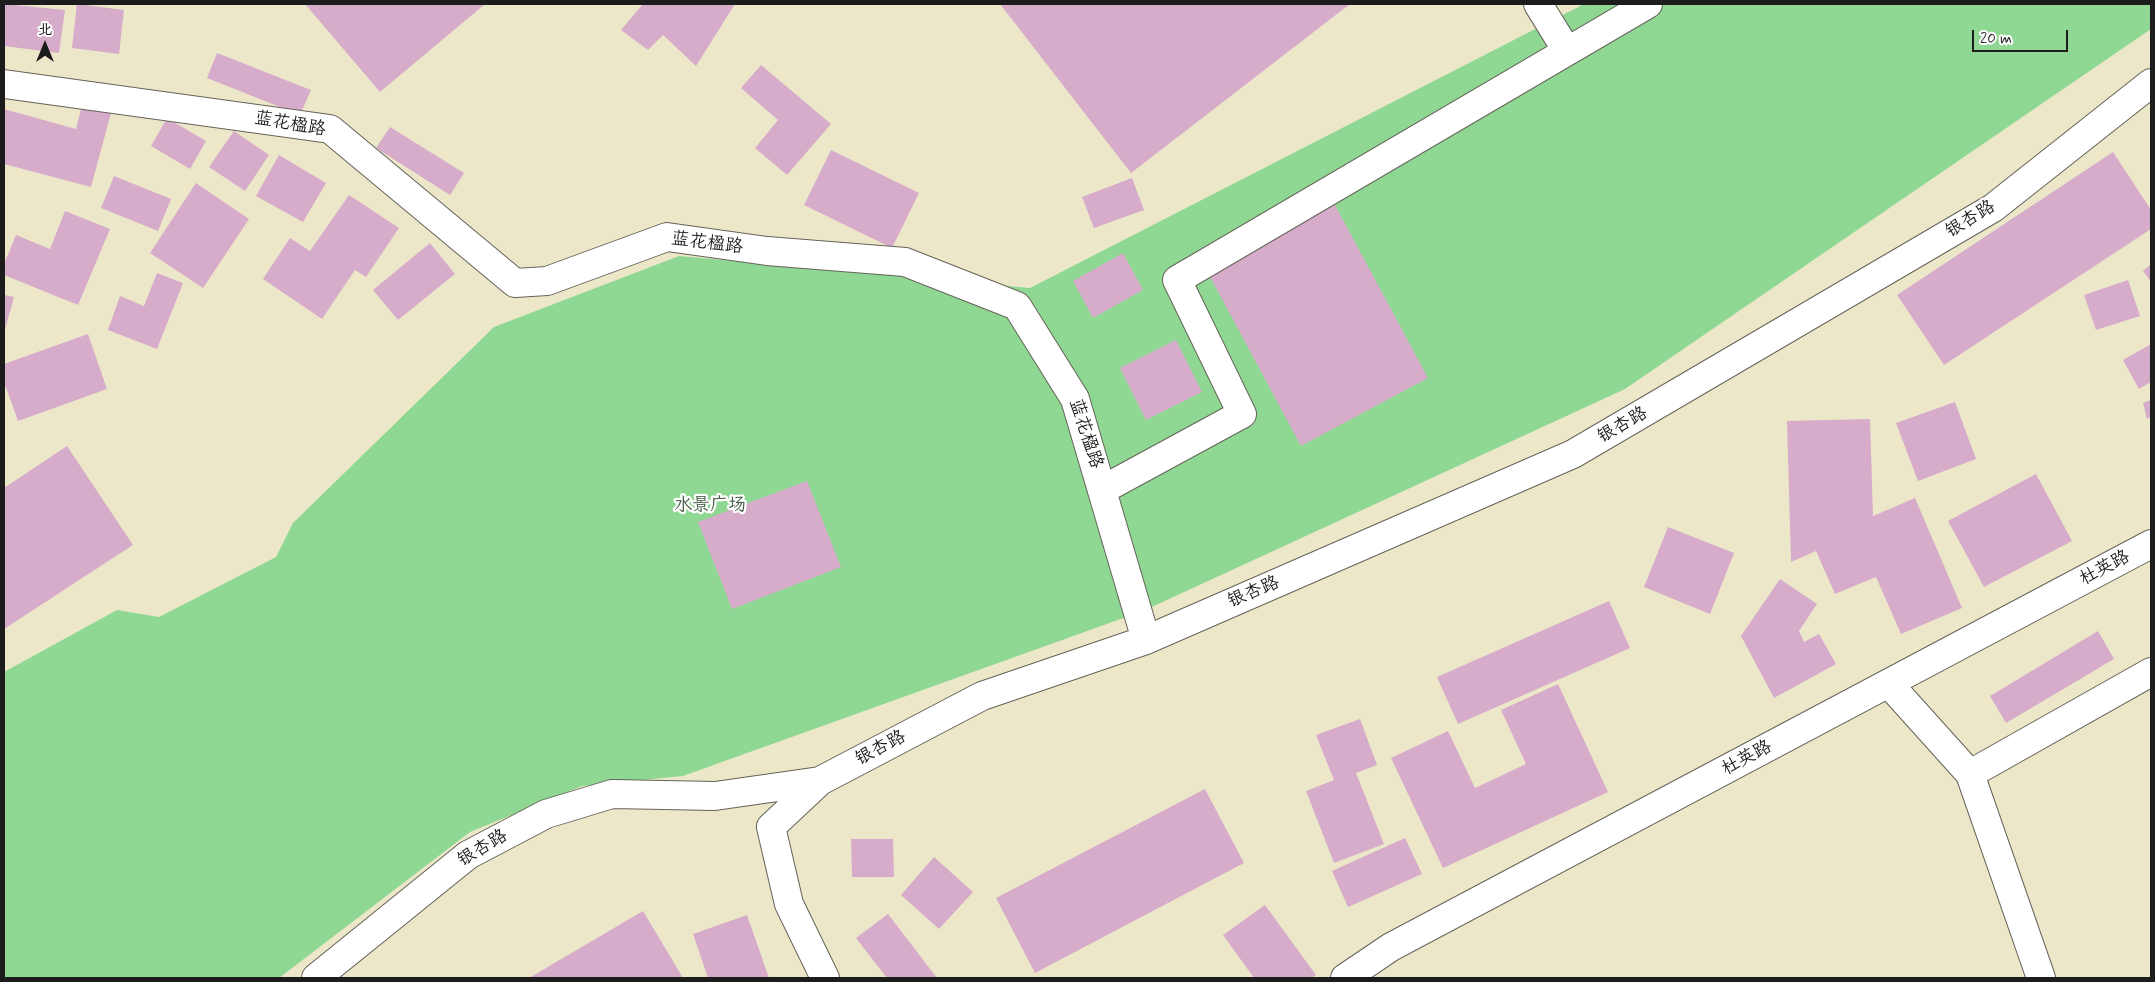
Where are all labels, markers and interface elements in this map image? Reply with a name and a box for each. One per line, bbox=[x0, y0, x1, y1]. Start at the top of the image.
north arrow bbox=[20, 20, 70, 70]
scale bar bbox=[1975, 20, 2071, 52]
text: 北 bbox=[38, 21, 52, 39]
text: 20 m bbox=[1980, 29, 2012, 49]
street label: 蓝花楹路 bbox=[253, 108, 327, 142]
street label: 银杏路 bbox=[1942, 197, 2000, 243]
street label: 蓝花楹路 bbox=[670, 229, 744, 259]
street label: 蓝花楹路 bbox=[1064, 396, 1106, 472]
street label: 银杏路 bbox=[1594, 403, 1652, 449]
park label: 水景广场 bbox=[674, 495, 746, 517]
street label: 杜英路 bbox=[2076, 547, 2134, 591]
street label: 银杏路 bbox=[1225, 573, 1283, 613]
street label: 银杏路 bbox=[852, 727, 910, 771]
street label: 杜英路 bbox=[1718, 737, 1776, 781]
street label: 银杏路 bbox=[454, 826, 512, 872]

